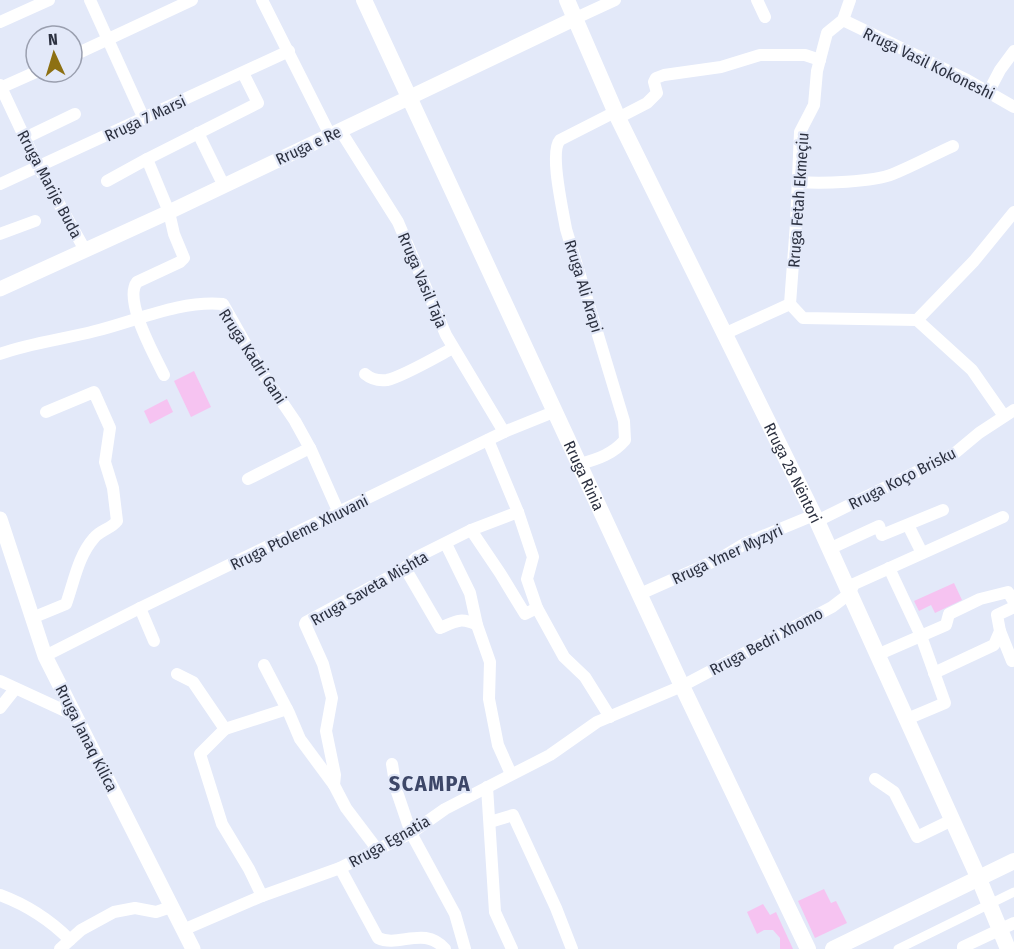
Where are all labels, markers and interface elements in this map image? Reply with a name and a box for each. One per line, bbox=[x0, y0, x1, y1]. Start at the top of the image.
street label: Rruga Vasil Kokoneshi bbox=[860, 23, 997, 103]
north arrow bbox=[24, 24, 84, 84]
text: N bbox=[48, 30, 58, 49]
street label: Rruga 7 Marsi bbox=[102, 91, 189, 145]
street label: Rruga e Re bbox=[273, 122, 344, 169]
street label: Rruga Marije Buda bbox=[13, 127, 86, 242]
street label: Rruga Fetah Ekmeçiu bbox=[784, 132, 813, 268]
street label: Rruga Vasil Taja bbox=[394, 230, 451, 331]
street label: Rruga Ali Arapi bbox=[560, 238, 607, 335]
street label: Rruga Kadri Gani bbox=[215, 305, 290, 407]
street label: Rruga 28 Nëntori bbox=[760, 420, 825, 526]
street label: Rruga Rinia bbox=[560, 438, 608, 514]
street label: Rruga Koço Brisku bbox=[845, 443, 959, 514]
street label: Rruga Ptoleme Xhuvani bbox=[227, 491, 371, 574]
street label: Rruga Ymer Myzyri bbox=[669, 521, 786, 588]
street label: Rruga Saveta Mishta bbox=[307, 547, 431, 630]
street label: Rruga Bedri Xhomo bbox=[706, 604, 826, 679]
street label: Rruga Janaq Kilica bbox=[51, 682, 122, 795]
district label: SCAMPA bbox=[389, 770, 471, 797]
street label: Rruga Egnatia bbox=[345, 811, 433, 871]

